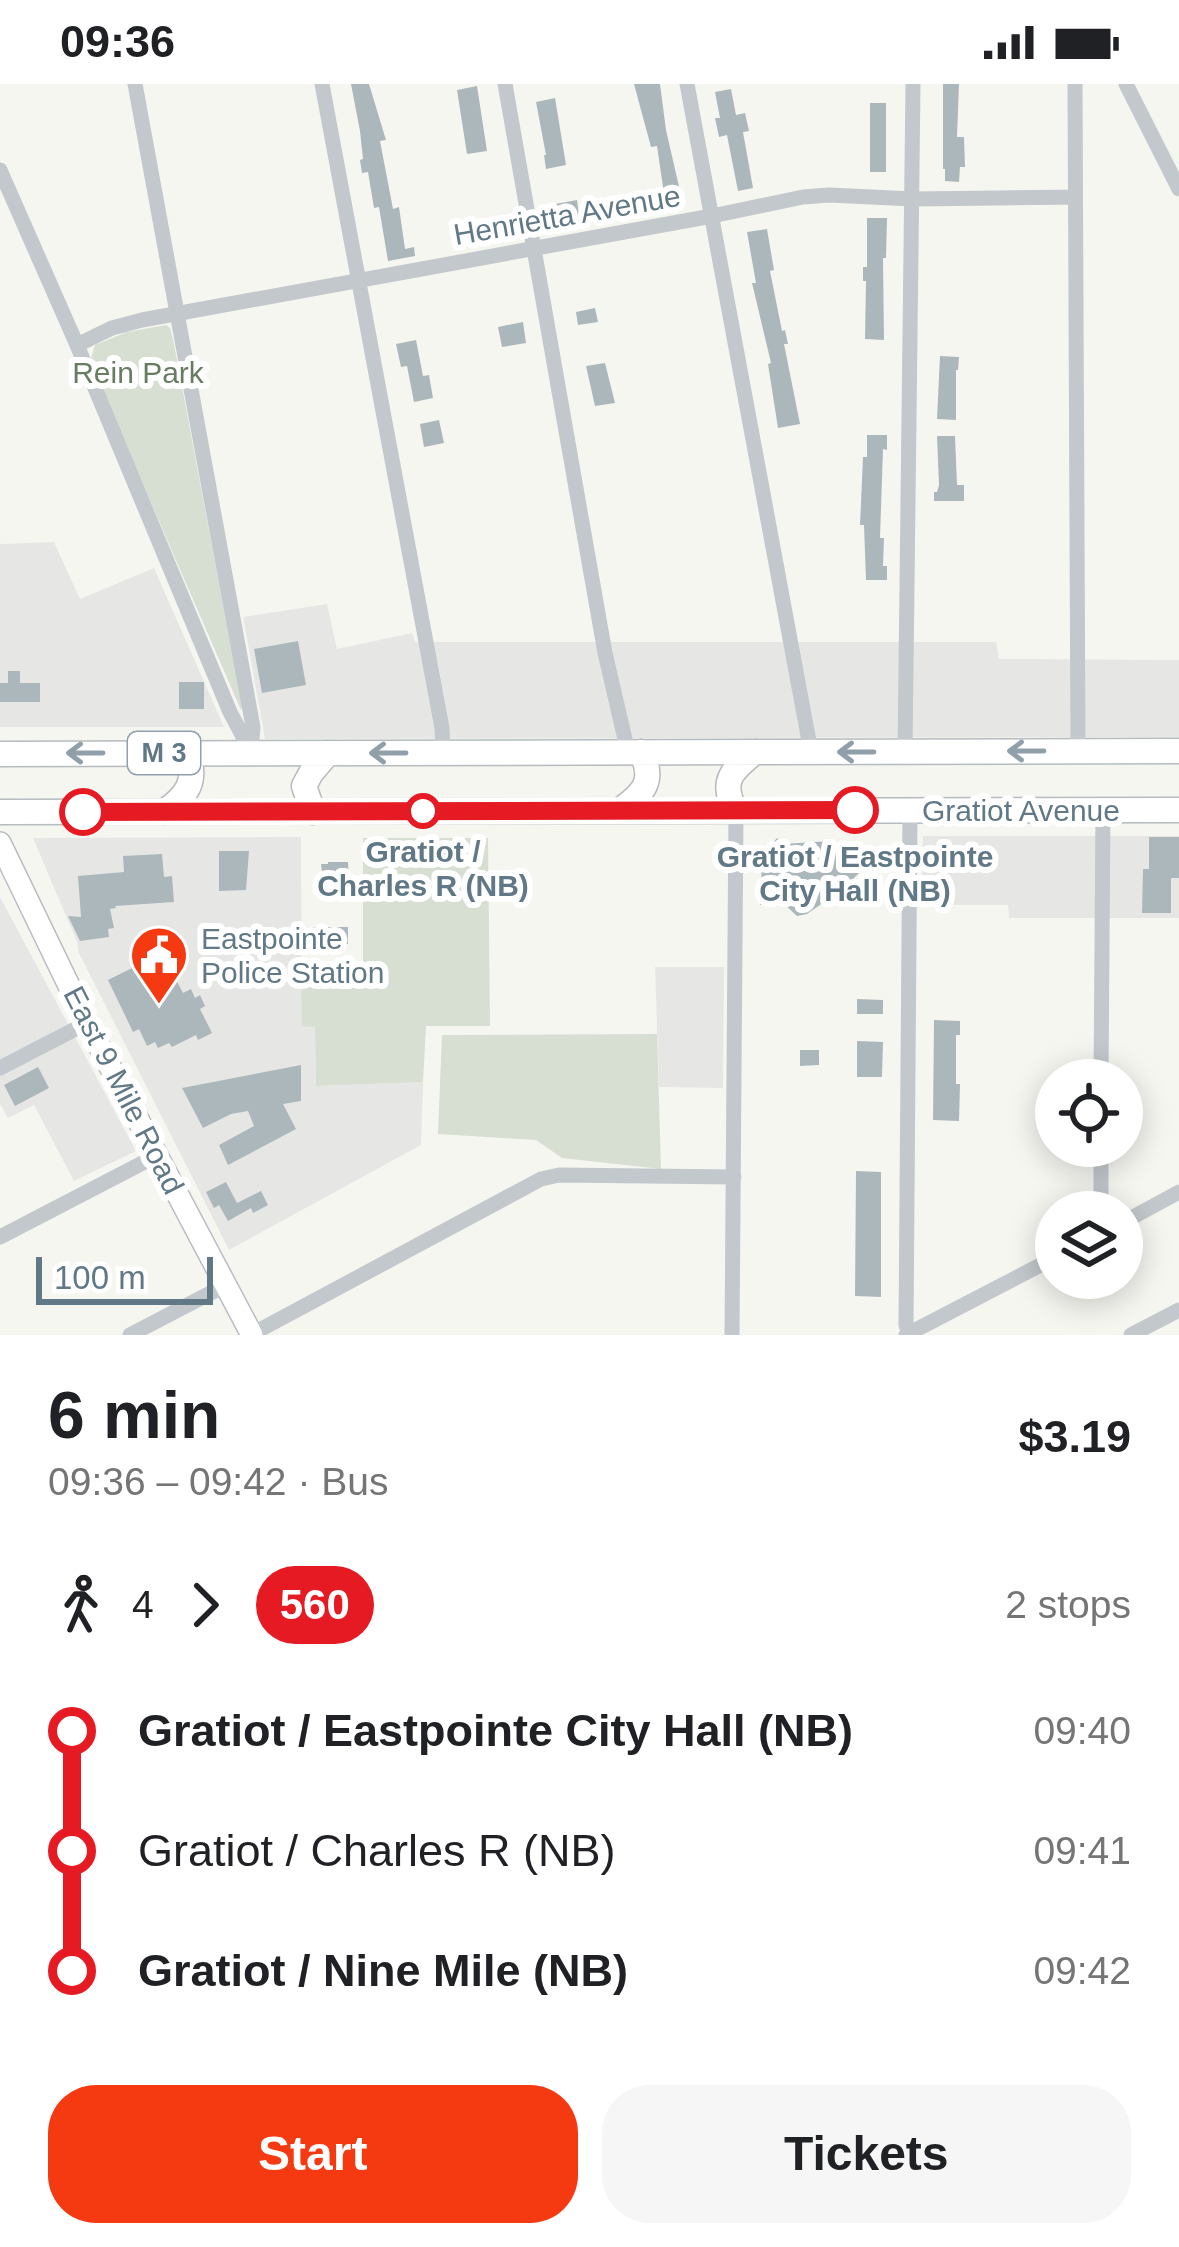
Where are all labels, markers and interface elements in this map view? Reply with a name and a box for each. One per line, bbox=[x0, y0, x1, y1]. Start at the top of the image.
text: 09:36 bbox=[60, 16, 175, 67]
street label: Henrietta Avenue bbox=[451, 179, 683, 251]
park label: Rein Park bbox=[72, 356, 205, 389]
road number: M 3 bbox=[128, 732, 200, 774]
one-way arrow bbox=[1007, 740, 1046, 762]
one-way arrow bbox=[837, 741, 876, 763]
one-way arrow bbox=[66, 742, 105, 764]
one-way arrow bbox=[369, 742, 408, 764]
marker: Gratiot / Eastpointe City Hall (NB) bbox=[833, 788, 877, 832]
unlabelled marker bbox=[61, 790, 105, 834]
street label: Gratiot Avenue bbox=[922, 794, 1120, 827]
marker: Gratiot / Charles R (NB) bbox=[407, 795, 439, 827]
place label: Gratiot / Charles R (NB) bbox=[317, 835, 529, 902]
place label: Gratiot / Eastpointe City Hall (NB) bbox=[717, 840, 993, 907]
place label: Eastpointe Police Station bbox=[201, 922, 384, 989]
public building icon: Eastpointe Police Station bbox=[128, 924, 190, 1006]
street label: East 9 Mile Road bbox=[57, 981, 191, 1199]
map controls bbox=[1035, 1059, 1143, 1299]
button: locate bbox=[1035, 1059, 1143, 1167]
button: layers bbox=[1035, 1191, 1143, 1299]
scale bar bbox=[36, 1251, 213, 1304]
text: 100 m bbox=[54, 1259, 146, 1296]
text: 6 min bbox=[48, 1378, 220, 1452]
text: $3.19 bbox=[1018, 1411, 1131, 1462]
text: 09:36 – 09:42 · Bus bbox=[48, 1460, 388, 1503]
icon: walk bbox=[48, 1572, 114, 1638]
icon: forward bbox=[172, 1572, 238, 1638]
text: 560 bbox=[280, 1581, 350, 1628]
text: 4 bbox=[132, 1583, 154, 1626]
text: 2 stops bbox=[1005, 1583, 1131, 1626]
text: Gratiot / Eastpointe City Hall (NB) bbox=[138, 1705, 853, 1756]
text: 09:40 bbox=[1033, 1709, 1131, 1752]
text: Gratiot / Charles R (NB) bbox=[138, 1825, 616, 1876]
text: 09:41 bbox=[1033, 1829, 1131, 1872]
text: Gratiot / Nine Mile (NB) bbox=[138, 1945, 628, 1996]
text: 09:42 bbox=[1033, 1949, 1131, 1992]
button: Start bbox=[48, 2085, 578, 2223]
button: Tickets bbox=[602, 2085, 1131, 2223]

